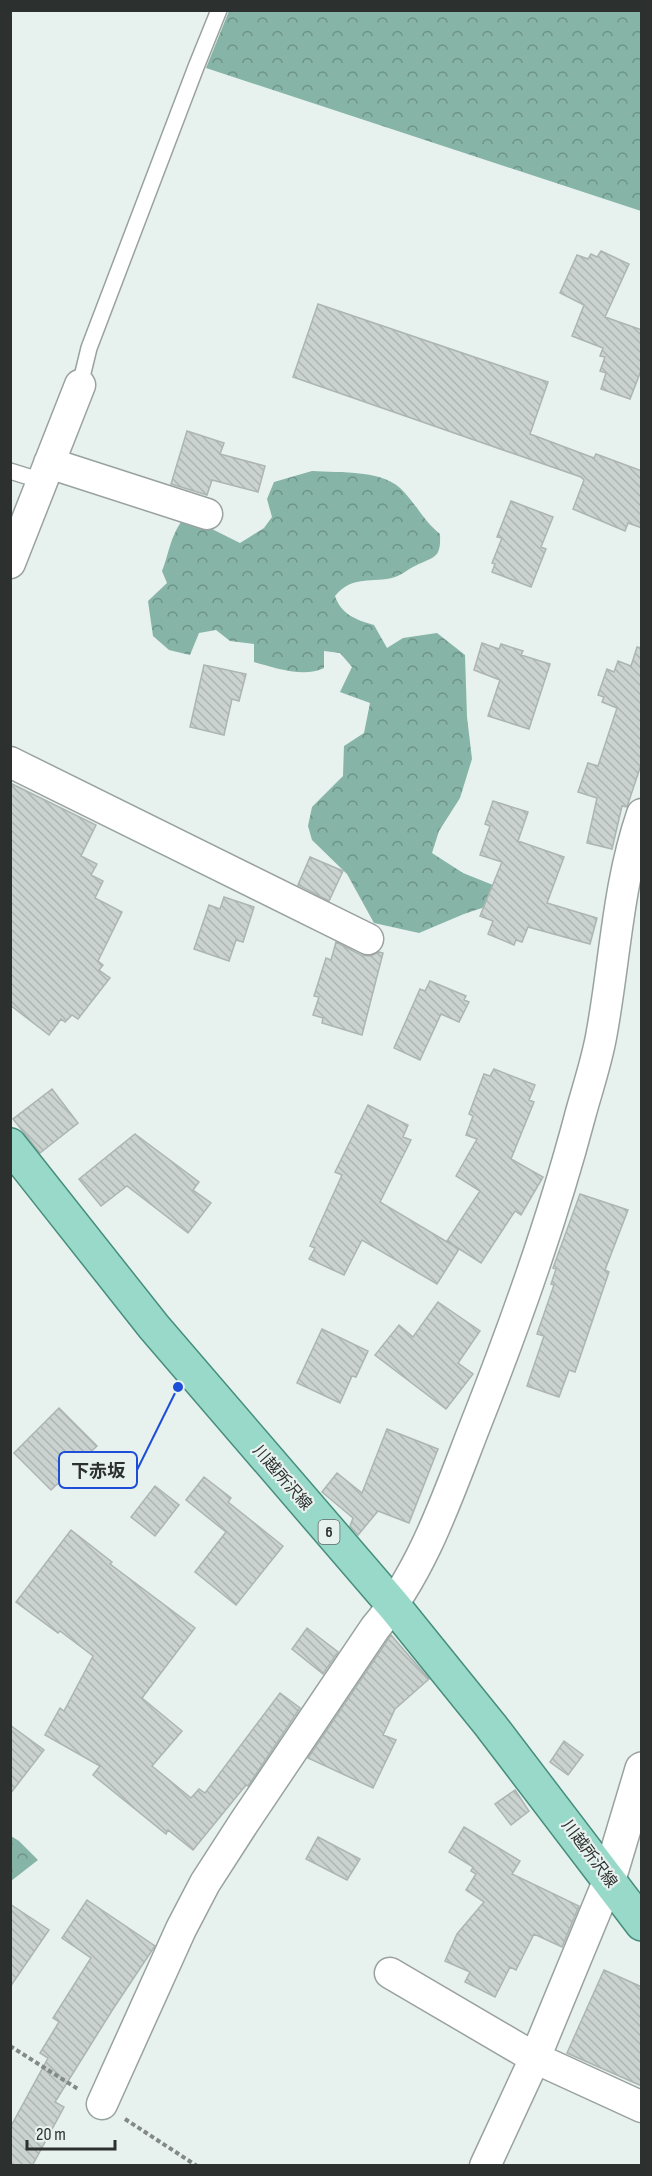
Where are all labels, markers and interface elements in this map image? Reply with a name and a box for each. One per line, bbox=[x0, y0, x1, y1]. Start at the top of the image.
street label: 川越所沢線 bbox=[249, 1442, 315, 1514]
callout: 下赤坂 bbox=[59, 1452, 137, 1488]
text: 下赤坂 bbox=[71, 1461, 126, 1482]
road number: 6 bbox=[318, 1520, 340, 1544]
street label: 川越所沢線 bbox=[557, 1816, 621, 1892]
scale bar bbox=[27, 2113, 116, 2151]
text: 20 m bbox=[36, 2124, 66, 2145]

